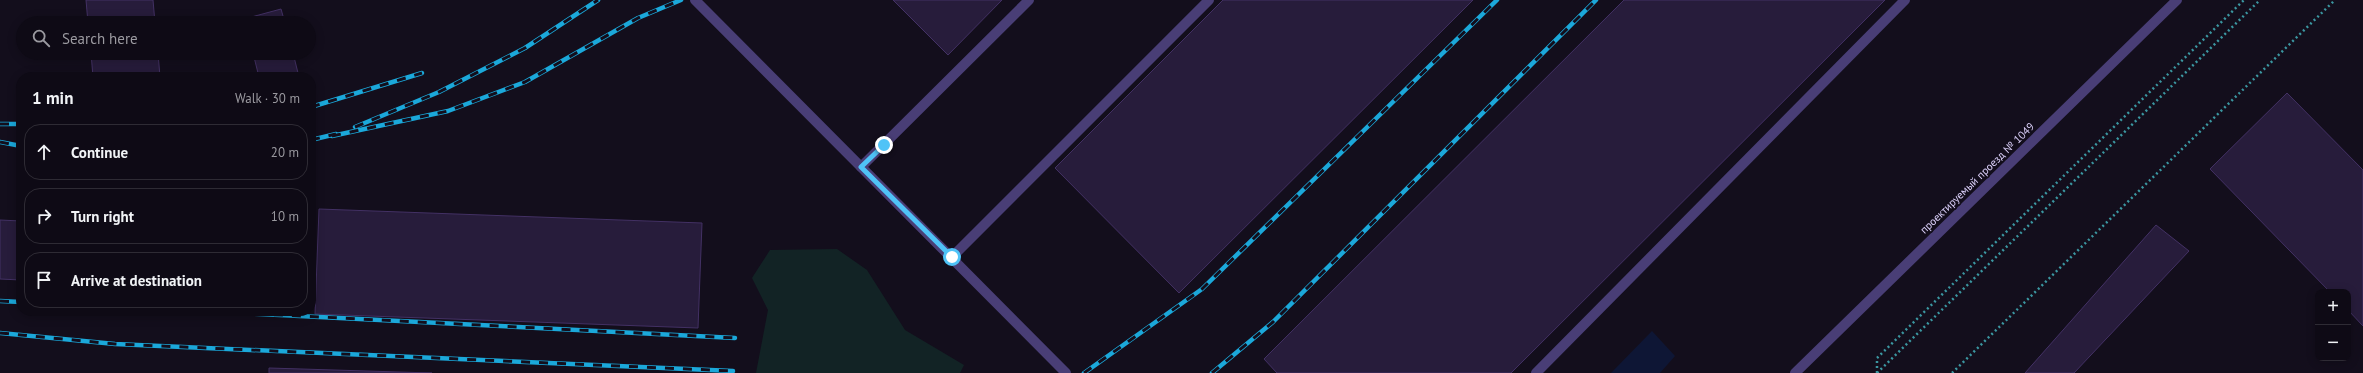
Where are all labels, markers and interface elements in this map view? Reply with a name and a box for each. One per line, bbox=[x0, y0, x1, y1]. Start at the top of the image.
search box bbox=[16, 16, 316, 60]
icon: search bbox=[30, 27, 52, 49]
text: Search here bbox=[62, 29, 138, 48]
text: 1 min bbox=[32, 87, 73, 109]
text: Walk · 30 m bbox=[235, 90, 300, 107]
street label: проектируемый проезд № 1049 bbox=[1917, 119, 2037, 237]
route end bbox=[875, 136, 893, 154]
icon: ahead bbox=[33, 141, 55, 163]
text: Continue bbox=[71, 143, 128, 162]
text: 20 m bbox=[271, 144, 299, 161]
icon: right bbox=[33, 205, 55, 227]
text: Turn right bbox=[71, 207, 134, 226]
text: 10 m bbox=[271, 208, 299, 225]
route start bbox=[943, 248, 961, 266]
icon: arrive bbox=[33, 269, 55, 291]
text: Arrive at destination bbox=[71, 271, 202, 290]
map controls bbox=[2315, 289, 2351, 361]
button: + bbox=[2315, 289, 2351, 325]
button: − bbox=[2315, 325, 2351, 361]

